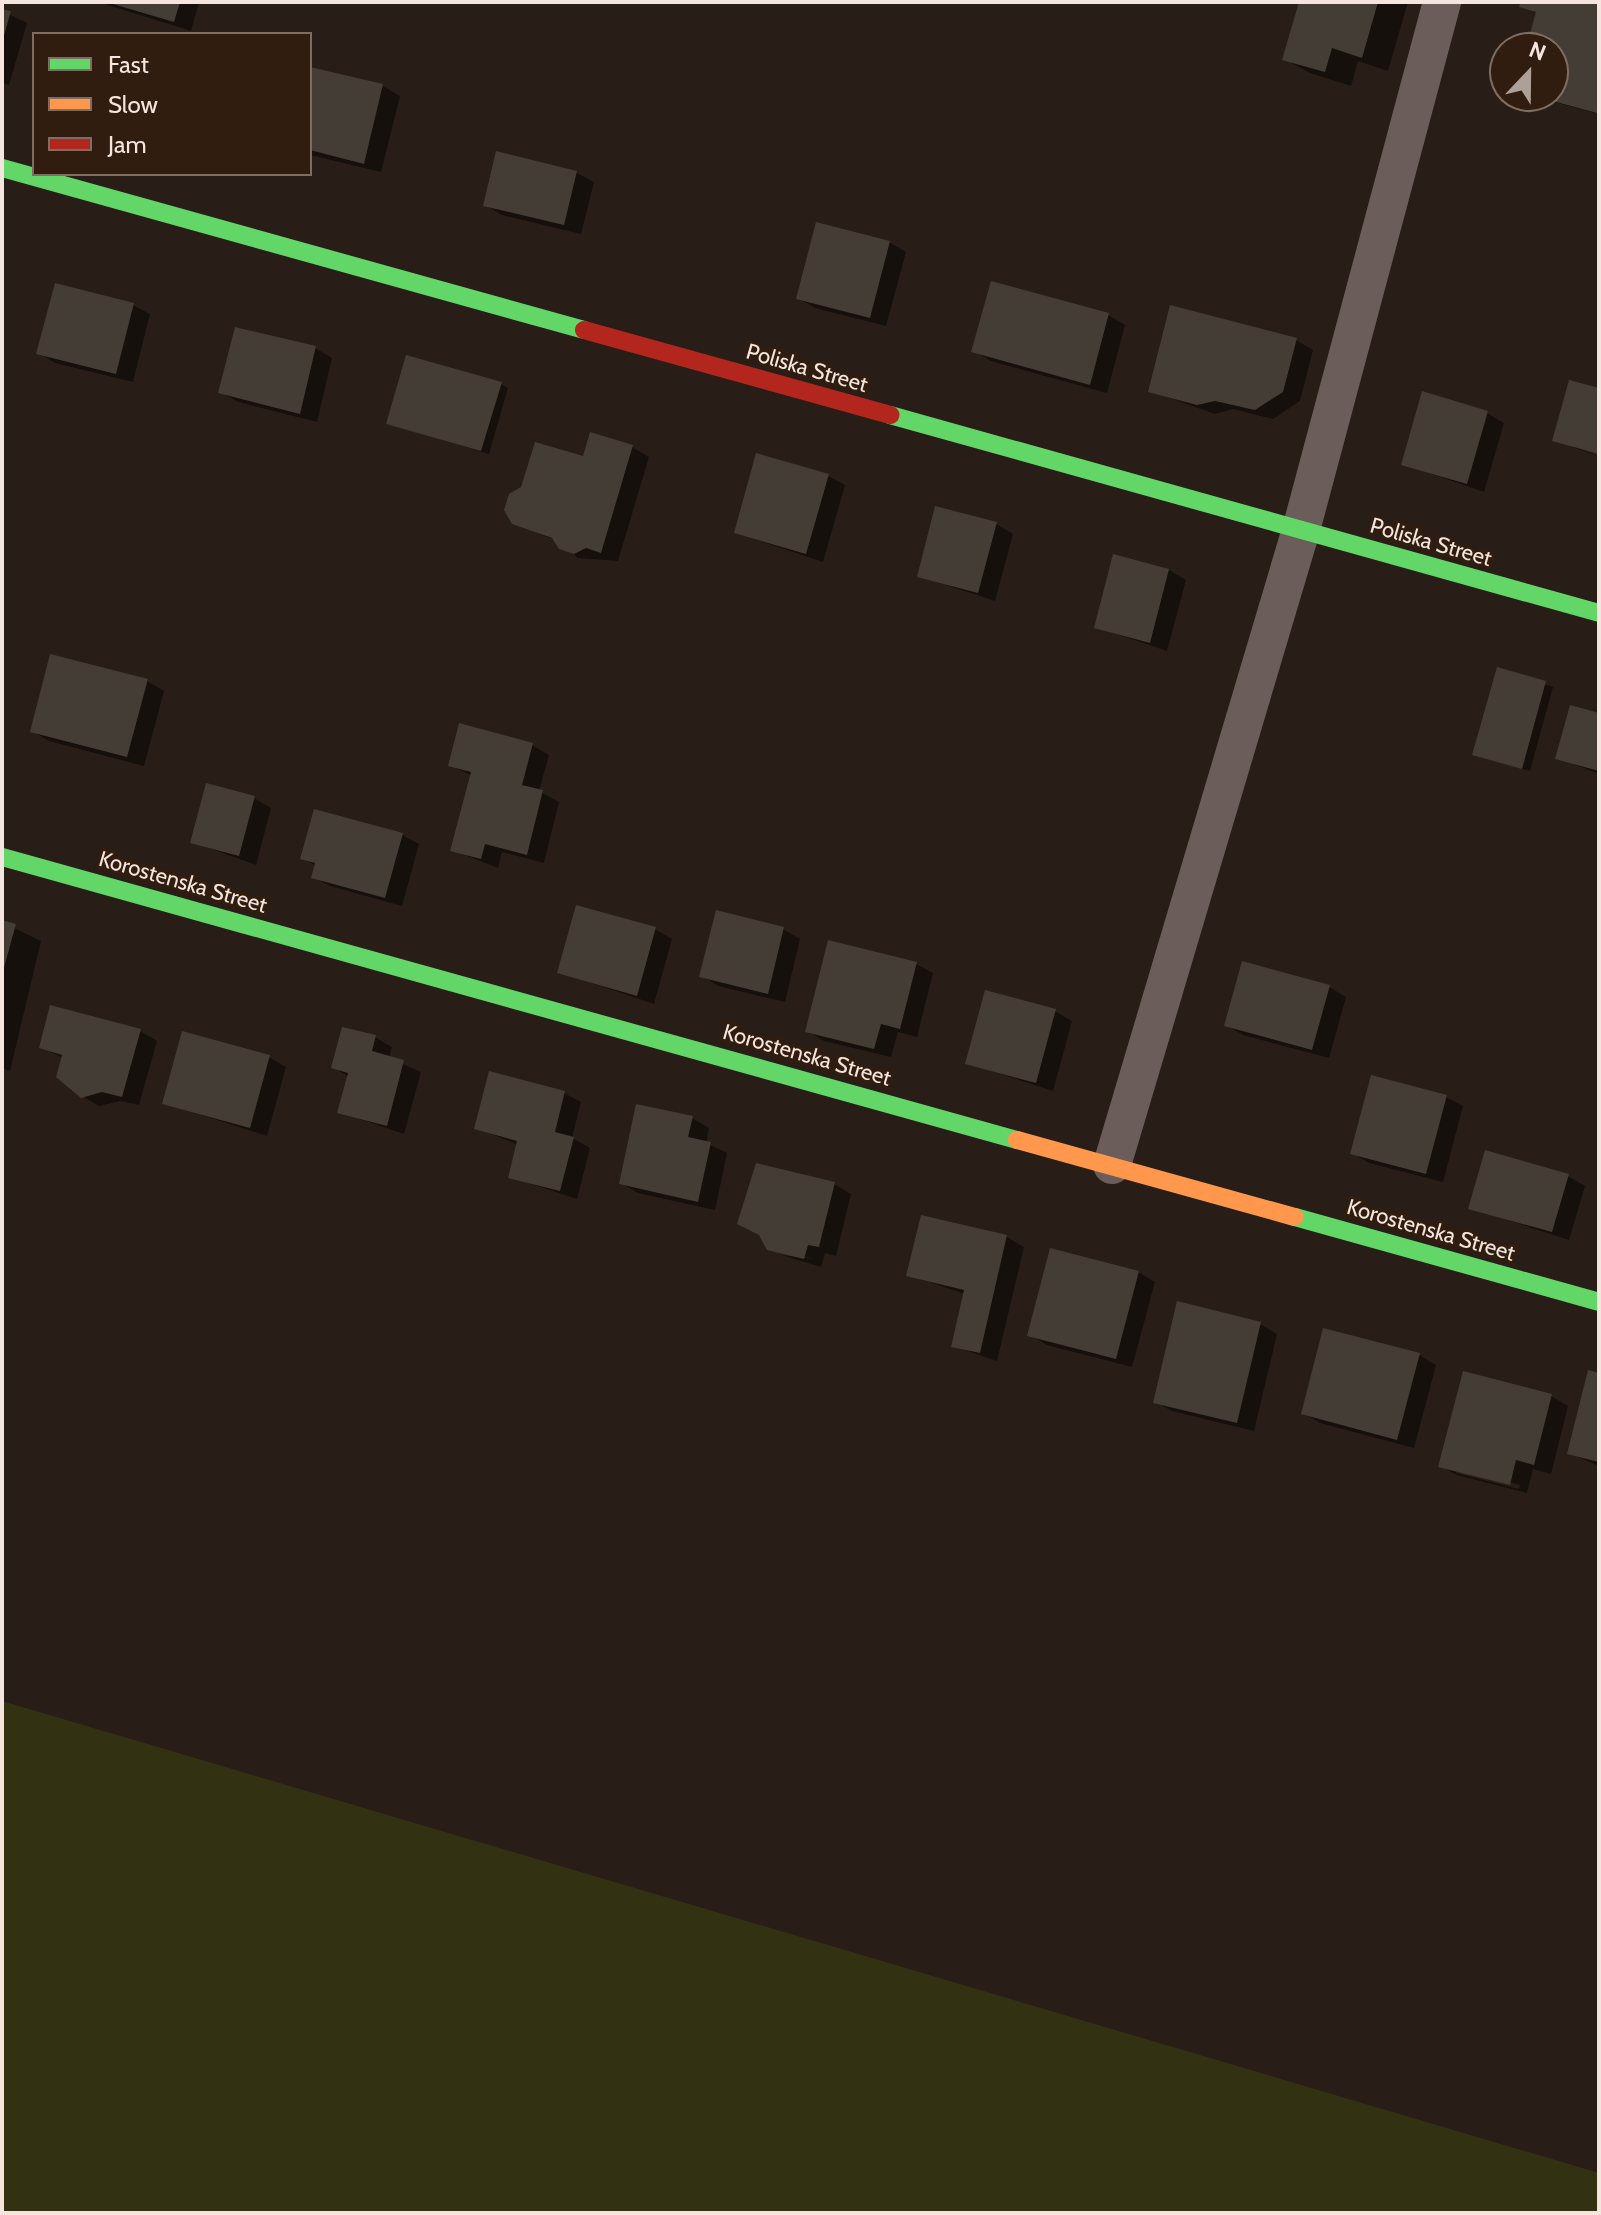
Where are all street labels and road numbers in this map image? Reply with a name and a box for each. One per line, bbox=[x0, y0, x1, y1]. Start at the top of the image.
street label: Poliska Street bbox=[743, 338, 871, 398]
street label: Poliska Street bbox=[1367, 512, 1495, 572]
street label: Korostenska Street bbox=[96, 845, 270, 919]
street label: Korostenska Street bbox=[720, 1018, 894, 1092]
street label: Korostenska Street bbox=[1344, 1193, 1518, 1267]

